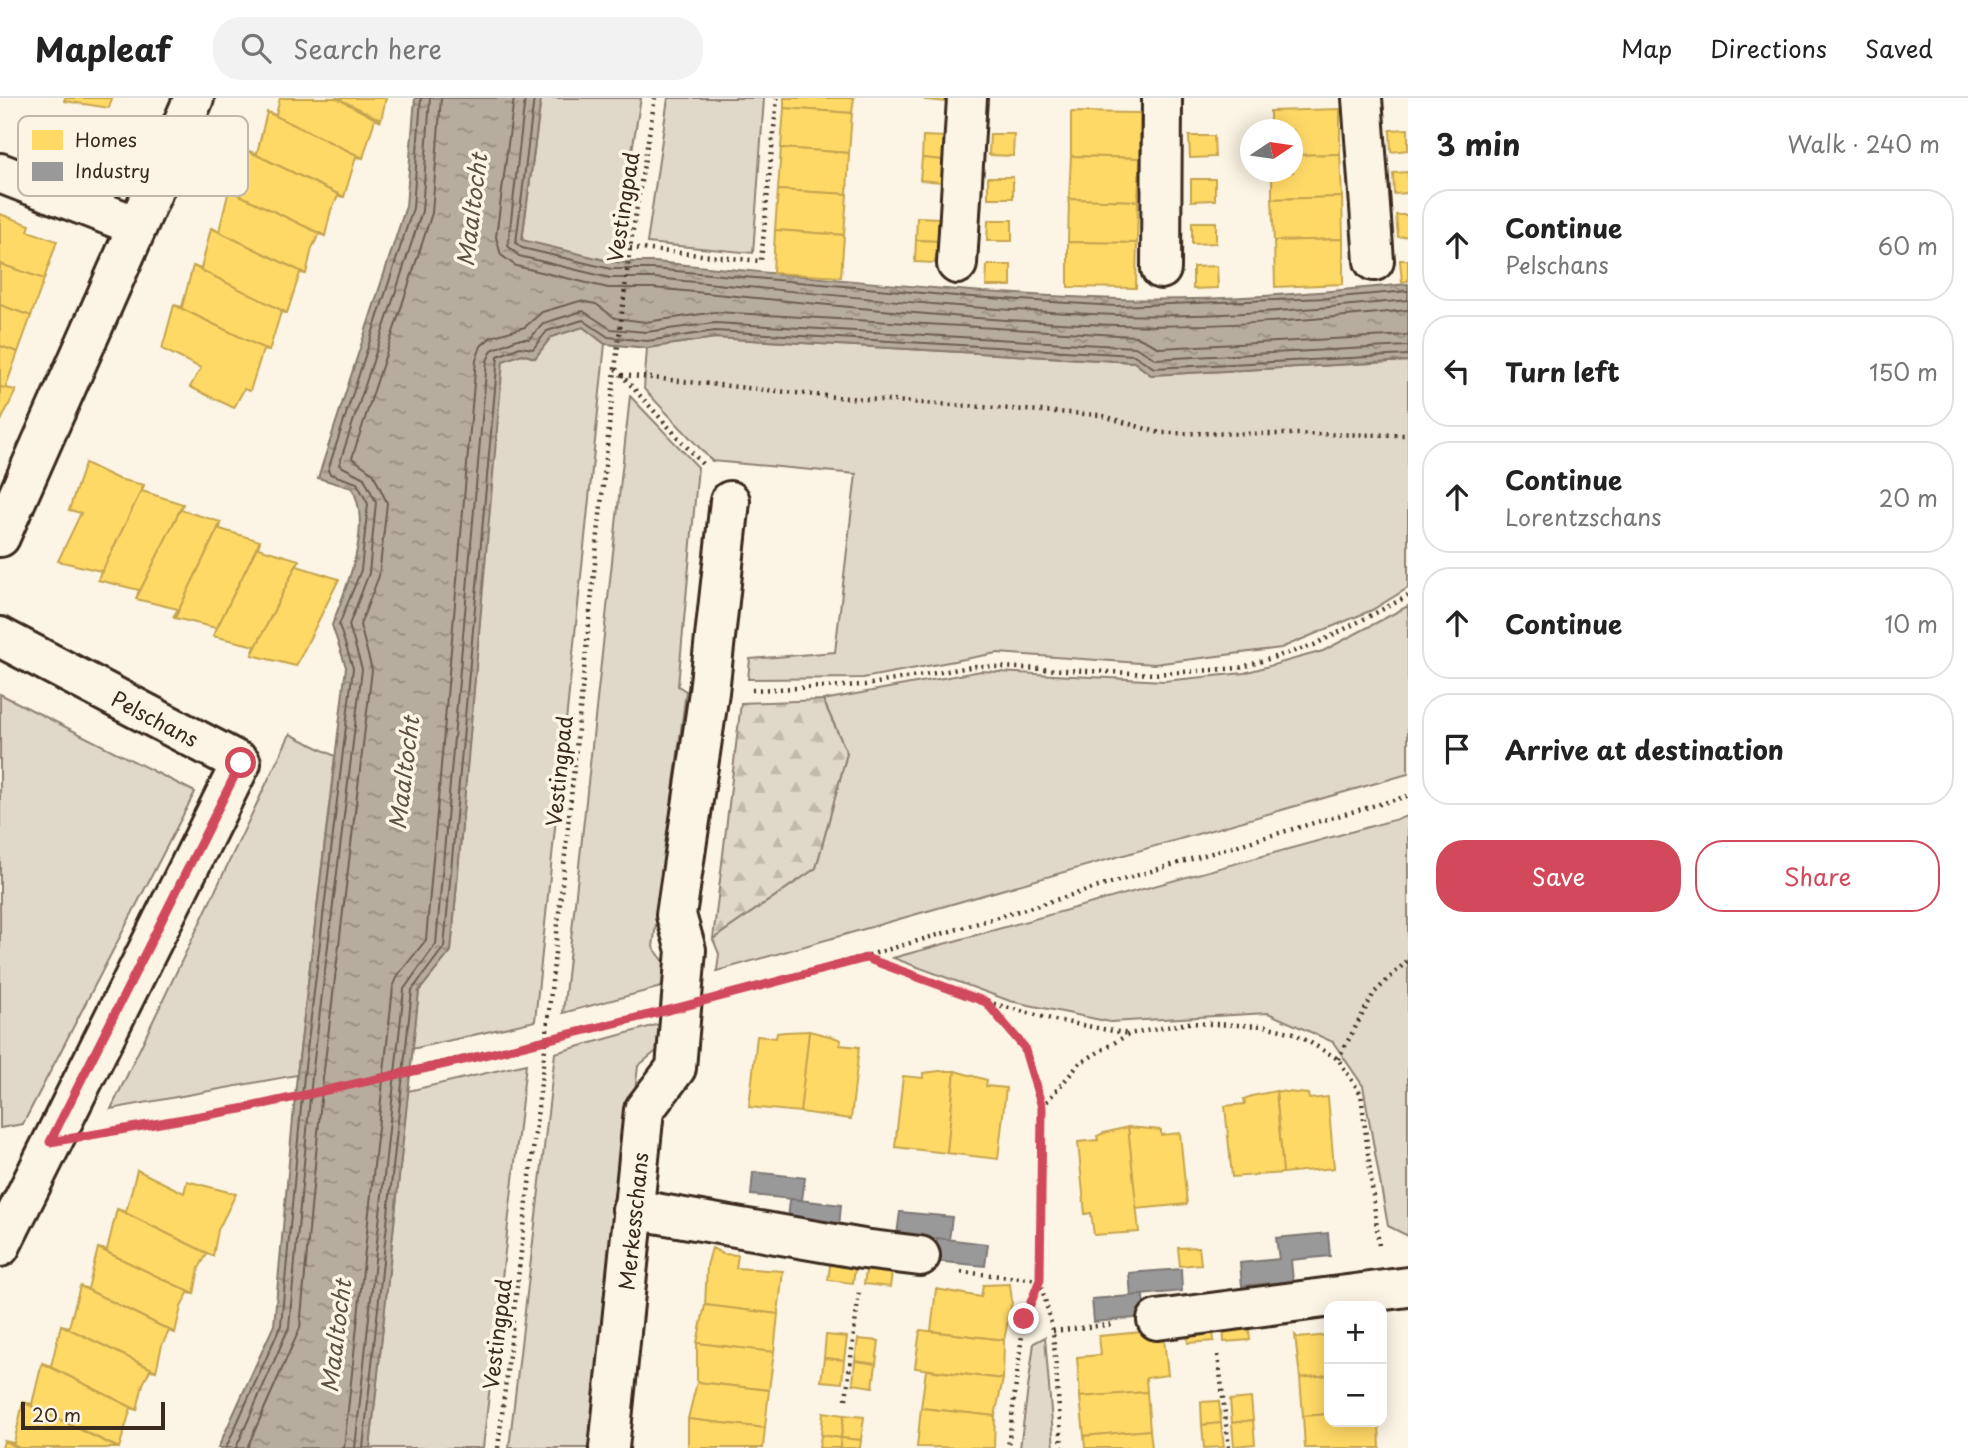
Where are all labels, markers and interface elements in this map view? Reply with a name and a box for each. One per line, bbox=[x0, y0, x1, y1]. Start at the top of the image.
search box bbox=[213, 17, 703, 80]
text: Mapleaf bbox=[35, 23, 171, 73]
icon: search bbox=[237, 29, 275, 67]
text: Search here bbox=[293, 29, 442, 68]
text: Map bbox=[1621, 30, 1672, 66]
text: Directions bbox=[1710, 30, 1827, 66]
text: Saved bbox=[1865, 30, 1933, 66]
legend bbox=[18, 116, 248, 196]
north arrow bbox=[1240, 119, 1303, 182]
text: 3 min bbox=[1436, 121, 1521, 166]
text: Homes bbox=[75, 125, 137, 153]
text: Walk · 240 m bbox=[1788, 126, 1940, 161]
water label: Maaltocht bbox=[447, 149, 496, 269]
street label: Vestingpad bbox=[597, 149, 647, 265]
text: Industry bbox=[75, 156, 150, 184]
text: Continue bbox=[1505, 208, 1622, 247]
icon: ahead bbox=[1438, 226, 1476, 264]
text: 60 m bbox=[1878, 228, 1938, 263]
text: Pelschans bbox=[1505, 247, 1609, 282]
icon: left bbox=[1438, 352, 1476, 390]
text: Turn left bbox=[1505, 352, 1620, 391]
text: 150 m bbox=[1869, 354, 1938, 389]
text: Continue bbox=[1505, 460, 1622, 499]
icon: ahead bbox=[1438, 478, 1476, 516]
text: 20 m bbox=[1879, 480, 1938, 515]
text: Lorentzschans bbox=[1505, 499, 1661, 534]
icon: ahead bbox=[1438, 604, 1476, 642]
text: Continue bbox=[1505, 604, 1622, 643]
text: 10 m bbox=[1884, 606, 1938, 641]
street label: Pelschans bbox=[106, 682, 204, 754]
water label: Maaltocht bbox=[379, 712, 428, 832]
street label: Vestingpad bbox=[536, 714, 580, 828]
icon: arrive bbox=[1438, 730, 1476, 768]
text: Arrive at destination bbox=[1505, 730, 1784, 769]
route start bbox=[225, 747, 256, 778]
button: Save bbox=[1436, 840, 1681, 912]
button: Share bbox=[1695, 840, 1940, 912]
street label: Merkesschans bbox=[609, 1151, 656, 1292]
water label: Maaltocht bbox=[311, 1275, 360, 1395]
street label: Vestingpad bbox=[473, 1277, 519, 1391]
map controls bbox=[1324, 1301, 1387, 1427]
button: + bbox=[1324, 1301, 1387, 1364]
route end bbox=[1008, 1303, 1039, 1334]
button: − bbox=[1324, 1364, 1387, 1427]
scale bar bbox=[21, 1399, 164, 1431]
text: 20 m bbox=[32, 1400, 81, 1428]

